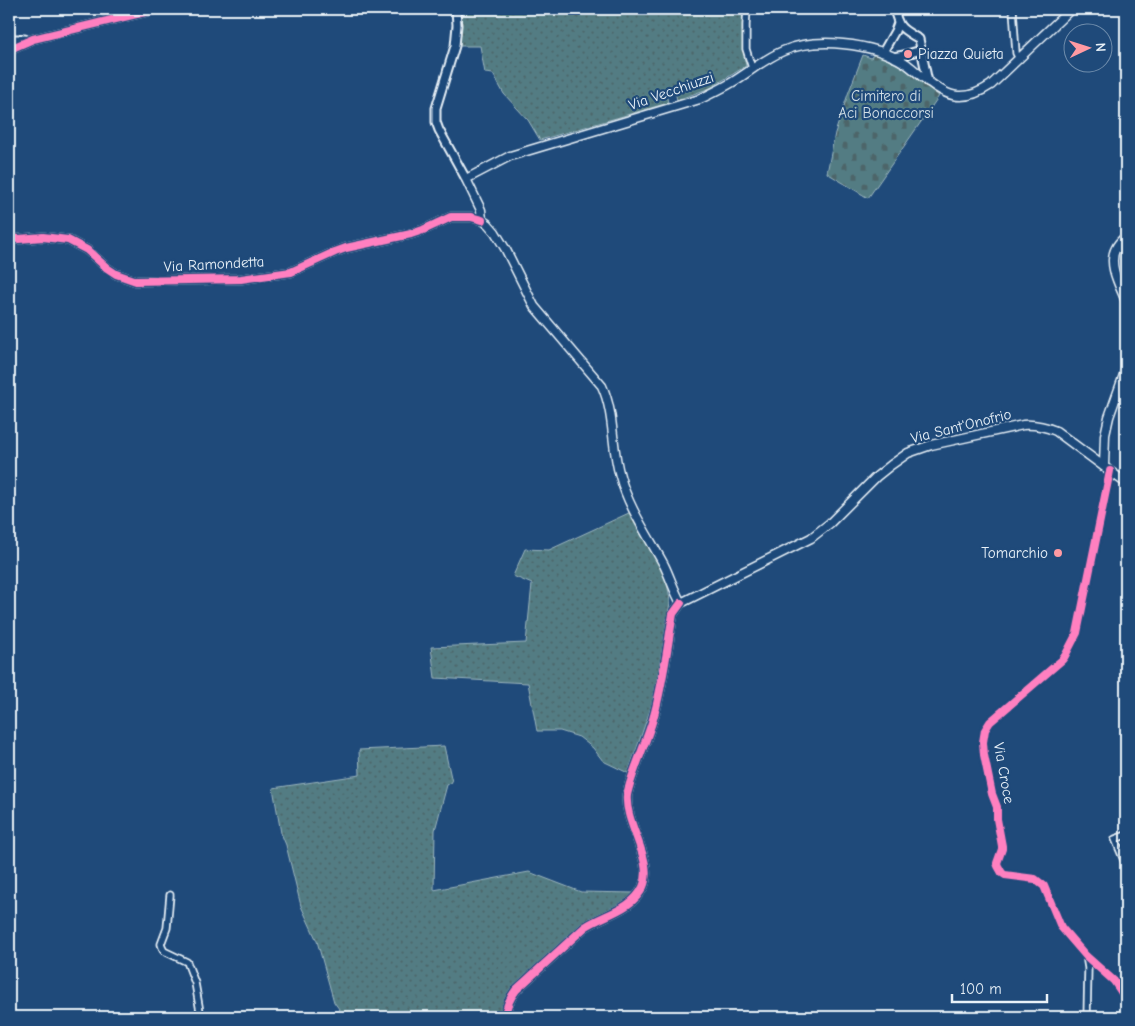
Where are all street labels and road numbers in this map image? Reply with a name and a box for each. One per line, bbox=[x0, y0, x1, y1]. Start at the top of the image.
street label: Via Vecchiuzzi bbox=[626, 68, 716, 114]
street label: Via Ramondetta bbox=[163, 252, 265, 276]
street label: Via Sant'Onofrio bbox=[909, 405, 1013, 447]
street label: Via Croce bbox=[990, 741, 1018, 805]

